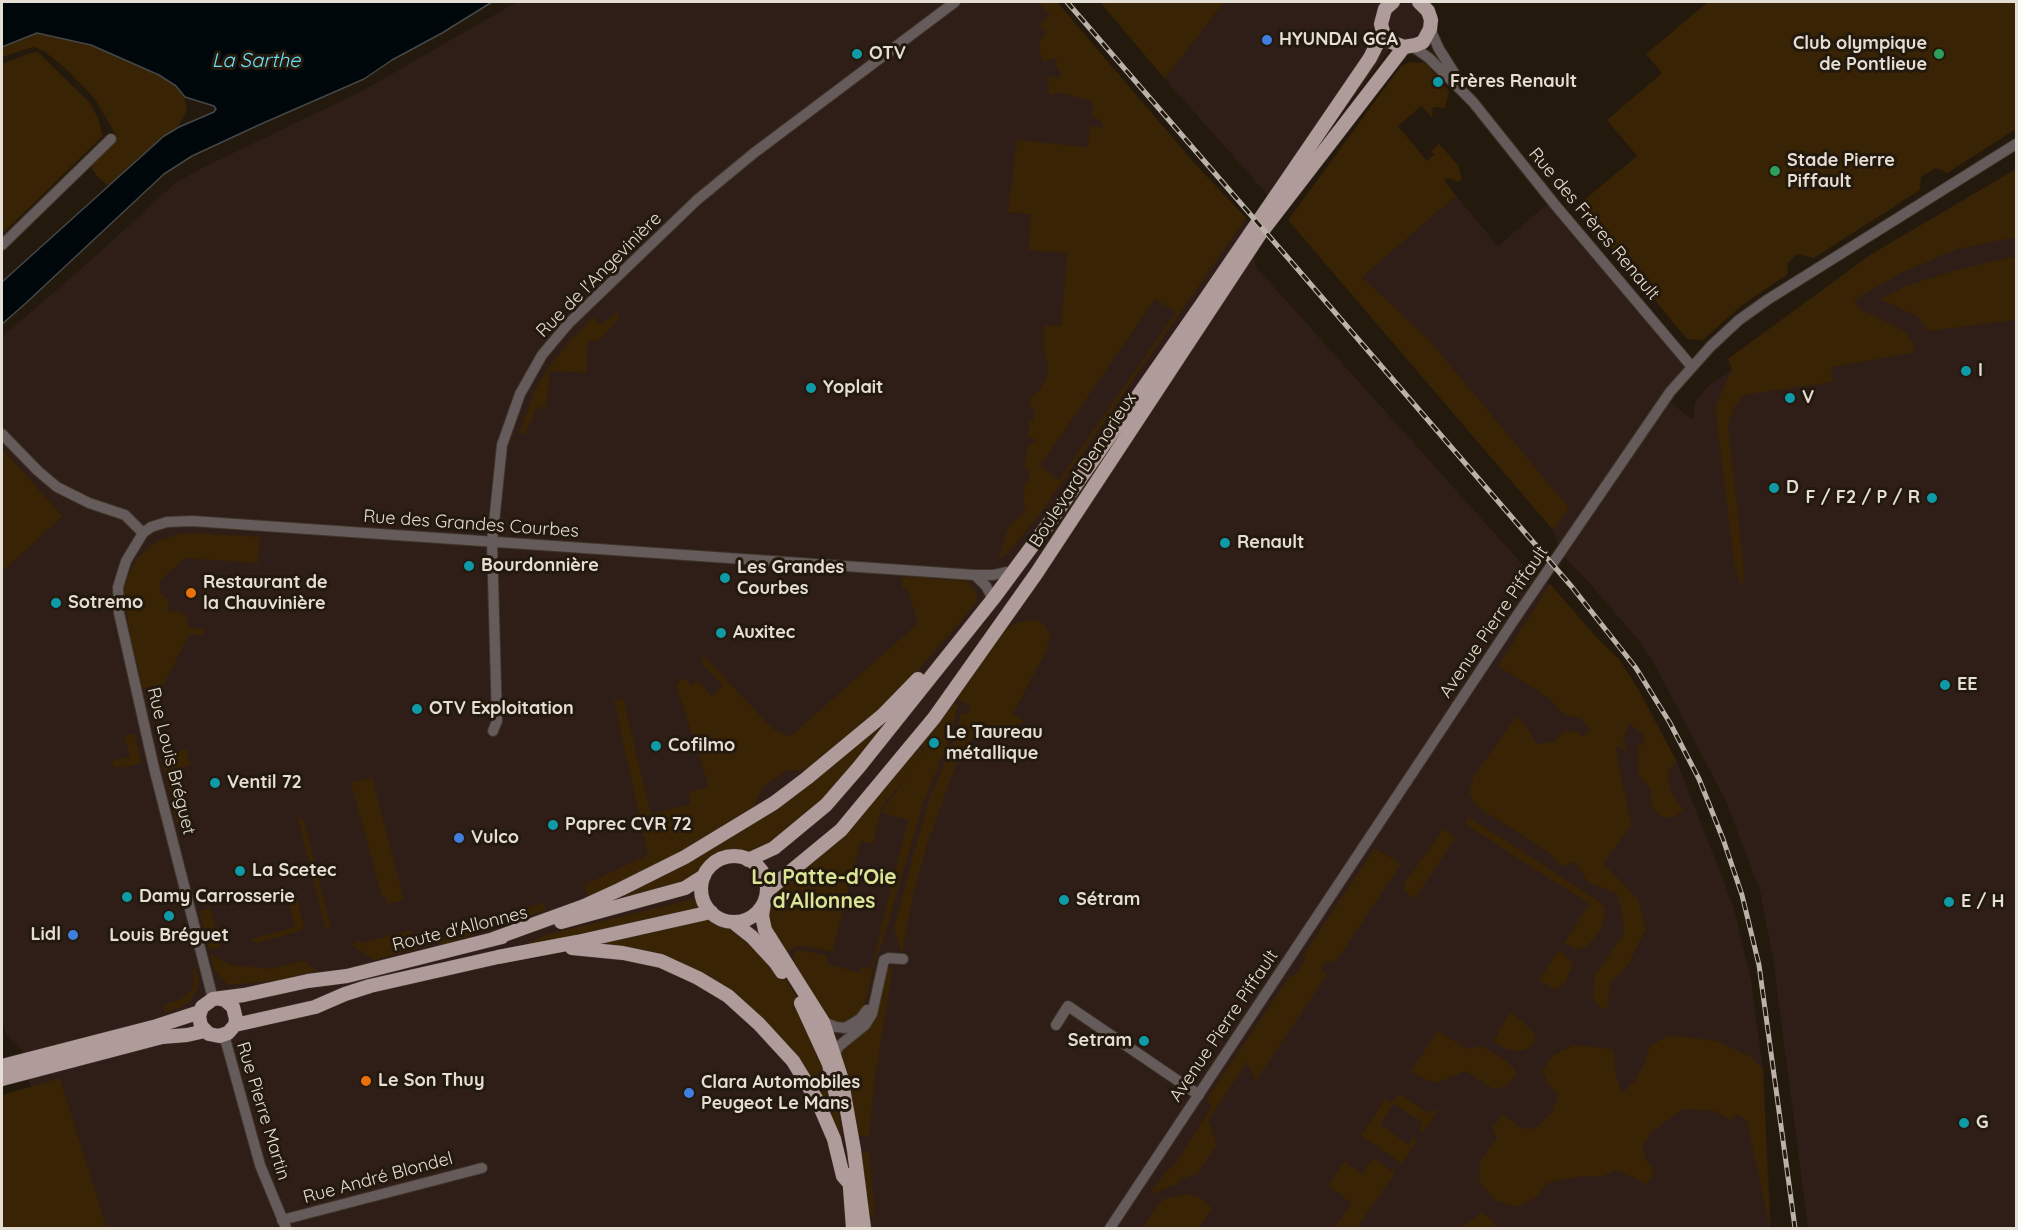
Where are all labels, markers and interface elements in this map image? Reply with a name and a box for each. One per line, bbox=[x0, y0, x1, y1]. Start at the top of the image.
place label: HYUNDAI GCA bbox=[1279, 29, 1398, 51]
marker: HYUNDAI GCA bbox=[1260, 33, 1274, 47]
place label: Club olympique de Pontlieue bbox=[1793, 33, 1927, 76]
place label: OTV bbox=[869, 43, 906, 65]
marker: OTV bbox=[850, 47, 864, 61]
marker: Club olympique de Pontlieue bbox=[1932, 47, 1946, 61]
water label: La Sarthe bbox=[212, 49, 300, 73]
place label: Frères Renault bbox=[1450, 71, 1577, 93]
marker: Frères Renault bbox=[1431, 75, 1445, 89]
street label: Rue des Frères Renault bbox=[1524, 143, 1664, 305]
place label: Stade Pierre Piffault bbox=[1787, 150, 1895, 192]
marker: Stade Pierre Piffault bbox=[1768, 164, 1782, 178]
street label: Rue de l'Angevinière bbox=[532, 208, 666, 342]
place label: I bbox=[1978, 360, 1983, 382]
marker: I bbox=[1959, 364, 1973, 378]
place label: Yoplait bbox=[823, 377, 883, 399]
marker: Yoplait bbox=[804, 381, 818, 395]
place label: V bbox=[1802, 387, 1814, 409]
street label: Boulevard Demorieux bbox=[1025, 389, 1141, 551]
marker: V bbox=[1783, 391, 1797, 405]
place label: D bbox=[1786, 477, 1799, 499]
marker: D bbox=[1767, 481, 1781, 495]
place label: F / F2 / P / R bbox=[1805, 487, 1920, 509]
marker: F / F2 / P / R bbox=[1925, 491, 1939, 505]
street label: Rue des Grandes Courbes bbox=[363, 506, 579, 542]
place label: Renault bbox=[1237, 532, 1304, 554]
marker: Renault bbox=[1218, 536, 1232, 550]
street label: Avenue Pierre Piffault bbox=[1435, 542, 1553, 702]
place label: Bourdonnière bbox=[481, 555, 599, 577]
place label: Les Grandes Courbes bbox=[737, 557, 844, 600]
marker: Bourdonnière bbox=[462, 559, 476, 573]
marker: Les Grandes Courbes bbox=[718, 571, 732, 585]
place label: Restaurant de la Chauvinière bbox=[203, 572, 328, 614]
marker: Restaurant de la Chauvinière bbox=[184, 586, 198, 600]
place label: Sotremo bbox=[68, 592, 143, 614]
marker: Sotremo bbox=[49, 596, 63, 610]
place label: Auxitec bbox=[733, 622, 795, 644]
marker: Auxitec bbox=[714, 626, 728, 640]
place label: EE bbox=[1957, 674, 1978, 696]
marker: EE bbox=[1938, 678, 1952, 692]
street label: Rue Louis Bréguet bbox=[142, 685, 200, 837]
place label: OTV Exploitation bbox=[429, 698, 574, 720]
marker: OTV Exploitation bbox=[410, 702, 424, 716]
place label: Le Taureau métallique bbox=[946, 722, 1043, 764]
place label: Cofilmo bbox=[668, 735, 735, 757]
marker: Le Taureau métallique bbox=[927, 736, 941, 750]
marker: Cofilmo bbox=[649, 739, 663, 753]
place label: Ventil 72 bbox=[227, 772, 302, 794]
marker: Ventil 72 bbox=[208, 776, 222, 790]
place label: Paprec CVR 72 bbox=[565, 814, 692, 836]
marker: Paprec CVR 72 bbox=[546, 818, 560, 832]
place label: Vulco bbox=[471, 827, 519, 849]
marker: Vulco bbox=[452, 831, 466, 845]
place label: La Scetec bbox=[252, 860, 336, 882]
marker: La Scetec bbox=[233, 864, 247, 878]
district label: La Patte-d'Oie d'Allonnes bbox=[751, 865, 897, 915]
place label: Damy Carrosserie bbox=[139, 886, 295, 908]
place label: Sétram bbox=[1076, 889, 1140, 911]
marker: Damy Carrosserie bbox=[120, 890, 134, 904]
place label: E / H bbox=[1961, 891, 2005, 913]
marker: Sétram bbox=[1057, 893, 1071, 907]
marker: E / H bbox=[1942, 895, 1956, 909]
street label: Route d'Allonnes bbox=[390, 902, 530, 956]
marker: Louis Bréguet bbox=[162, 909, 176, 923]
place label: Lidl bbox=[30, 924, 61, 946]
place label: Louis Bréguet bbox=[109, 925, 229, 947]
marker: Lidl bbox=[66, 928, 80, 942]
street label: Avenue Pierre Piffault bbox=[1165, 946, 1283, 1106]
place label: Setram bbox=[1068, 1030, 1132, 1052]
marker: Setram bbox=[1137, 1034, 1151, 1048]
street label: Rue Pierre Martin bbox=[232, 1039, 294, 1183]
place label: Le Son Thuy bbox=[378, 1070, 484, 1092]
place label: Clara Automobiles Peugeot Le Mans bbox=[701, 1072, 860, 1114]
marker: Le Son Thuy bbox=[359, 1074, 373, 1088]
marker: Clara Automobiles Peugeot Le Mans bbox=[682, 1086, 696, 1100]
place label: G bbox=[1976, 1112, 1989, 1134]
marker: G bbox=[1957, 1116, 1971, 1130]
street label: Rue André Blondel bbox=[301, 1148, 455, 1208]

